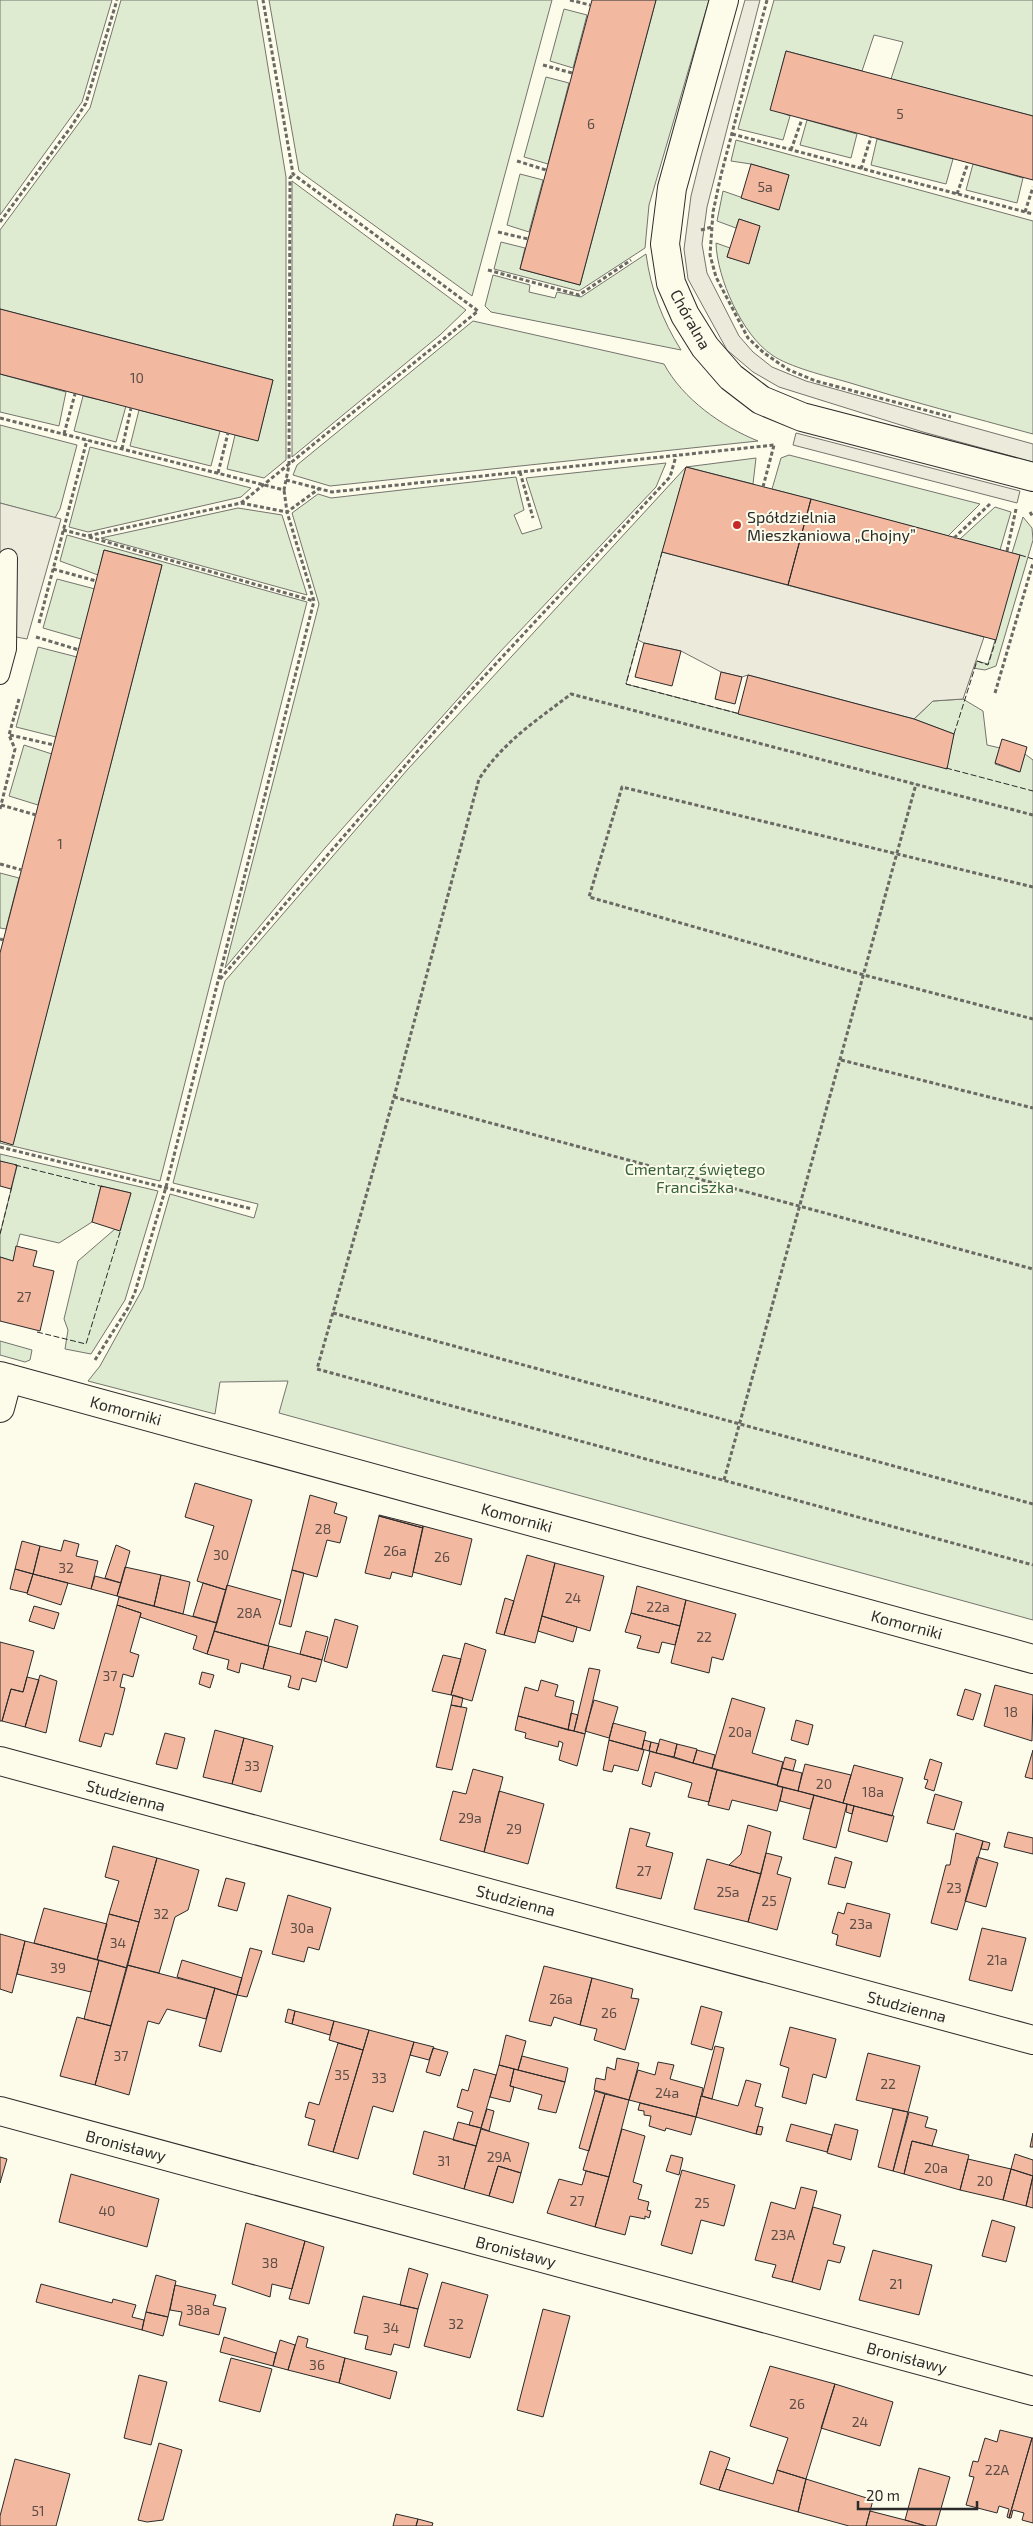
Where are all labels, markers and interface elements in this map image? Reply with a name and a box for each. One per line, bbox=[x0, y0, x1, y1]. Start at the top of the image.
house number: 5 bbox=[896, 105, 904, 122]
house number: 6 bbox=[587, 115, 595, 132]
house number: 5a bbox=[757, 178, 773, 195]
street label: Chóralna bbox=[667, 286, 715, 352]
house number: 10 bbox=[130, 369, 144, 386]
place label: Spółdzielnia Mieszkaniowa „Chojny” bbox=[747, 507, 916, 545]
marker: Spółdzielnia Mieszkaniowa „Chojny” bbox=[731, 519, 743, 531]
house number: 1 bbox=[57, 835, 63, 852]
park label: Cmentarz świętego Franciszka bbox=[625, 1159, 765, 1196]
house number: 27 bbox=[16, 1288, 32, 1305]
street label: Komorniki bbox=[88, 1391, 164, 1429]
street label: Komorniki bbox=[479, 1498, 555, 1536]
house number: 28 bbox=[315, 1520, 331, 1537]
house number: 26a bbox=[383, 1542, 407, 1559]
house number: 30 bbox=[213, 1546, 229, 1563]
house number: 26 bbox=[434, 1548, 450, 1565]
house number: 32 bbox=[58, 1559, 74, 1576]
house number: 24 bbox=[565, 1589, 581, 1606]
house number: 22a bbox=[646, 1598, 670, 1615]
house number: 28A bbox=[236, 1604, 262, 1621]
street label: Komorniki bbox=[869, 1605, 945, 1643]
house number: 22 bbox=[696, 1628, 712, 1645]
house number: 37 bbox=[103, 1667, 117, 1684]
house number: 18 bbox=[1004, 1703, 1018, 1720]
house number: 20a bbox=[728, 1723, 752, 1740]
house number: 33 bbox=[244, 1757, 260, 1774]
street label: Studzienna bbox=[84, 1775, 168, 1815]
house number: 20 bbox=[816, 1775, 832, 1792]
house number: 18a bbox=[862, 1783, 884, 1800]
house number: 29a bbox=[458, 1809, 482, 1826]
house number: 29 bbox=[506, 1820, 522, 1837]
house number: 27 bbox=[636, 1862, 652, 1879]
house number: 23 bbox=[946, 1879, 962, 1896]
street label: Studzienna bbox=[474, 1880, 558, 1920]
house number: 25a bbox=[716, 1883, 740, 1900]
house number: 25 bbox=[761, 1892, 777, 1909]
house number: 32 bbox=[153, 1905, 169, 1922]
house number: 23a bbox=[849, 1915, 873, 1932]
house number: 30a bbox=[290, 1919, 314, 1936]
house number: 34 bbox=[110, 1934, 126, 1951]
house number: 21a bbox=[986, 1951, 1008, 1968]
house number: 39 bbox=[50, 1959, 66, 1976]
street label: Studzienna bbox=[865, 1986, 949, 2026]
house number: 26a bbox=[549, 1990, 573, 2007]
house number: 26 bbox=[601, 2004, 617, 2021]
house number: 37 bbox=[114, 2047, 128, 2064]
house number: 35 bbox=[334, 2066, 350, 2083]
house number: 33 bbox=[371, 2069, 387, 2086]
house number: 22 bbox=[880, 2075, 896, 2092]
house number: 24a bbox=[655, 2084, 679, 2101]
street label: Bronisławy bbox=[84, 2125, 169, 2165]
house number: 29A bbox=[487, 2148, 512, 2165]
house number: 31 bbox=[437, 2152, 451, 2169]
house number: 20a bbox=[924, 2159, 948, 2176]
house number: 20 bbox=[977, 2172, 993, 2189]
house number: 27 bbox=[569, 2192, 585, 2209]
house number: 25 bbox=[694, 2194, 710, 2211]
house number: 40 bbox=[98, 2202, 116, 2219]
house number: 23A bbox=[771, 2226, 795, 2243]
street label: Bronisławy bbox=[474, 2231, 559, 2271]
house number: 38 bbox=[262, 2254, 278, 2271]
house number: 21 bbox=[889, 2275, 903, 2292]
house number: 38a bbox=[186, 2301, 210, 2318]
house number: 32 bbox=[448, 2315, 464, 2332]
house number: 34 bbox=[383, 2319, 399, 2336]
street label: Bronisławy bbox=[865, 2337, 950, 2377]
house number: 36 bbox=[309, 2356, 325, 2373]
house number: 26 bbox=[789, 2395, 805, 2412]
house number: 24 bbox=[852, 2413, 868, 2430]
house number: 22A bbox=[985, 2461, 1010, 2478]
scale bar bbox=[858, 2478, 977, 2510]
text: 20 m bbox=[866, 2486, 900, 2504]
house number: 51 bbox=[31, 2502, 45, 2519]

